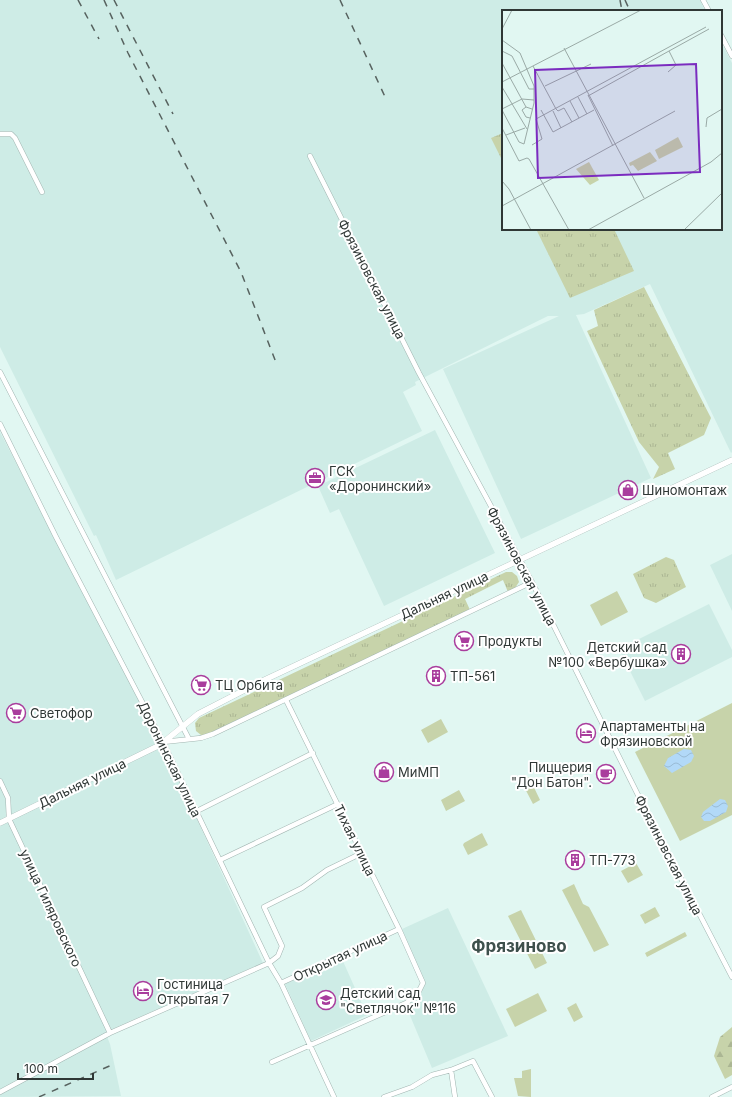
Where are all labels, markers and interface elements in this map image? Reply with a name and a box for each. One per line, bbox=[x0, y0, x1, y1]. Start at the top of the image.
inset map bbox=[502, 10, 722, 230]
street label: Фрязиновская улица bbox=[335, 216, 409, 342]
place label: ГСК «Доронинский» bbox=[329, 463, 431, 494]
office icon: ГСК «Доронинский» bbox=[304, 467, 326, 489]
shop icon: Шиномонтаж bbox=[617, 479, 639, 501]
place label: Шиномонтаж bbox=[642, 482, 727, 498]
street label: Фрязиновская улица bbox=[484, 504, 560, 628]
street label: Дальняя улица bbox=[397, 568, 491, 622]
supermarket icon: Продукты bbox=[453, 630, 475, 652]
place label: Продукты bbox=[478, 633, 542, 649]
place label: Детский сад №100 «Вербушка» bbox=[548, 639, 667, 670]
building icon: Детский сад №100 «Вербушка» bbox=[670, 643, 692, 665]
building icon: ТП-561 bbox=[425, 665, 447, 687]
place label: ТП-561 bbox=[450, 668, 495, 684]
supermarket icon: ТЦ Орбита bbox=[190, 674, 212, 696]
place label: ТЦ Орбита bbox=[215, 677, 283, 693]
street label: Доронинская улица bbox=[135, 698, 205, 820]
supermarket icon: Светофор bbox=[5, 702, 27, 724]
place label: Светофор bbox=[30, 705, 93, 721]
place label: Апартаменты на Фрязиновской bbox=[600, 718, 705, 749]
hotel icon: Апартаменты на Фрязиновской bbox=[575, 722, 597, 744]
street label: Дальняя улица bbox=[36, 755, 128, 811]
place label: Пиццерия "Дон Батон". bbox=[511, 759, 592, 790]
shop icon: МиМП bbox=[373, 761, 395, 783]
cafe icon: Пиццерия "Дон Батон". bbox=[595, 763, 617, 785]
place label: МиМП bbox=[398, 764, 439, 780]
street label: Фрязиновская улица bbox=[632, 792, 706, 918]
street label: Тихая улица bbox=[331, 802, 379, 878]
street label: улица Гиляровского bbox=[17, 847, 85, 970]
building icon: ТП-773 bbox=[564, 849, 586, 871]
place label: ТП-773 bbox=[589, 852, 636, 868]
street label: Открытая улица bbox=[290, 927, 390, 985]
district label: Фрязиново bbox=[471, 936, 567, 956]
place label: Гостиница Открытая 7 bbox=[157, 976, 229, 1007]
hotel icon: Гостиница Открытая 7 bbox=[132, 980, 154, 1002]
place label: Детский сад "Светлячок" №116 bbox=[340, 985, 456, 1016]
school or university icon: Детский сад "Светлячок" №116 bbox=[315, 989, 337, 1011]
scale bar bbox=[18, 1055, 93, 1081]
text: 100 m bbox=[24, 1061, 58, 1076]

